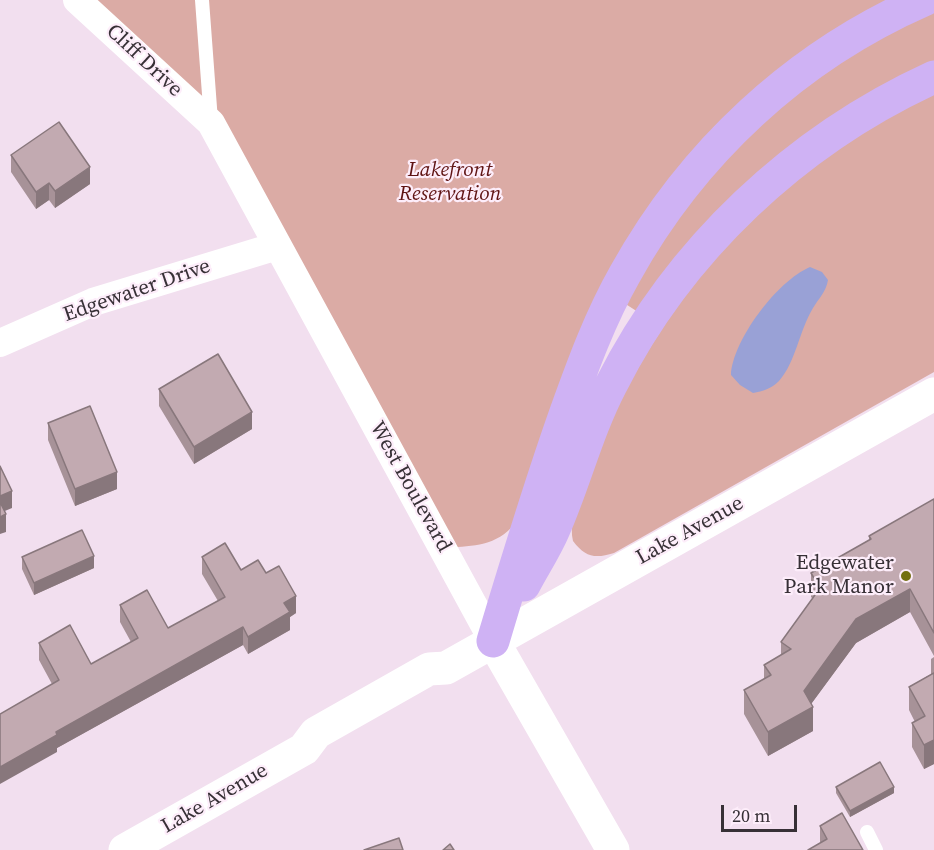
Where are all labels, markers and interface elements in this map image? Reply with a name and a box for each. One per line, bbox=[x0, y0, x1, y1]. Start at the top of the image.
street label: Cliff Drive bbox=[101, 19, 187, 103]
park label: Lakefront Reservation bbox=[399, 158, 501, 208]
street label: Edgewater Drive bbox=[60, 254, 214, 328]
street label: West Boulevard bbox=[364, 417, 456, 557]
street label: Lake Avenue bbox=[632, 491, 748, 571]
place label: Edgewater Park Manor bbox=[784, 551, 894, 601]
marker: Edgewater Park Manor bbox=[899, 569, 913, 583]
street label: Lake Avenue bbox=[157, 758, 273, 840]
scale bar bbox=[724, 793, 800, 831]
text: 20 m bbox=[732, 803, 770, 828]

